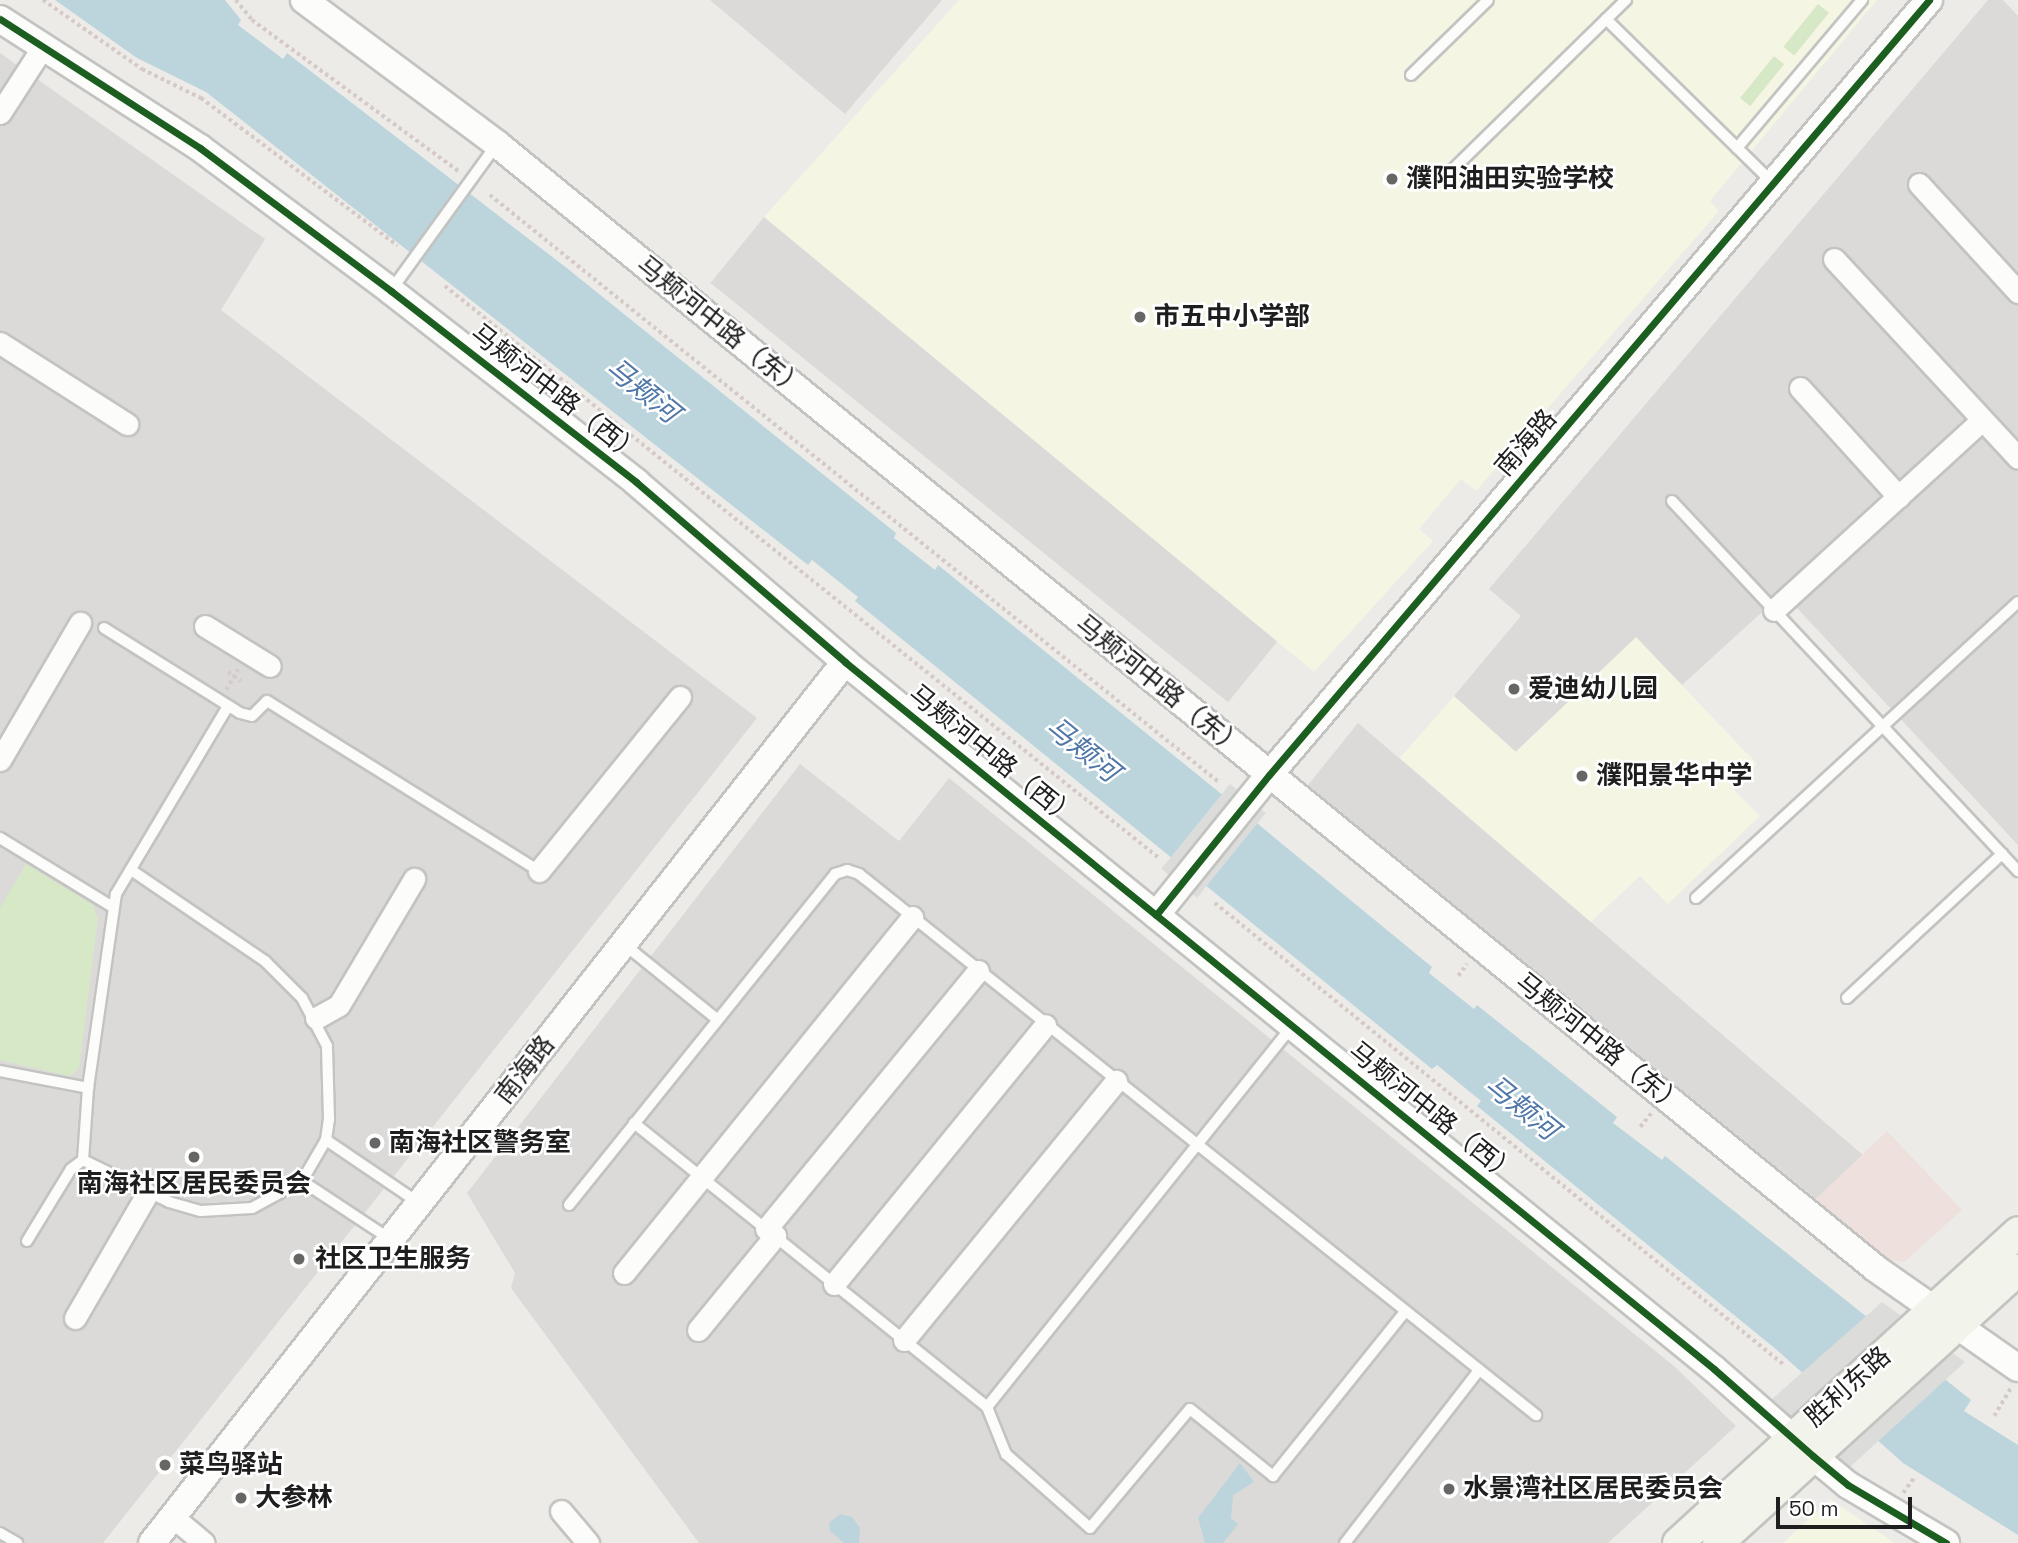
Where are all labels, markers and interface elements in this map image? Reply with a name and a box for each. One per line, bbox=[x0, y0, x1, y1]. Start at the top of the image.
place label: 濮阳油田实验学校 bbox=[1406, 163, 1614, 195]
marker: 濮阳油田实验学校 bbox=[1384, 171, 1400, 187]
street label: 马颊河中路（东） bbox=[630, 249, 812, 405]
place label: 市五中小学部 bbox=[1154, 301, 1310, 333]
marker: 市五中小学部 bbox=[1132, 309, 1148, 325]
street label: 马颊河中路（西） bbox=[464, 318, 648, 470]
water label: 马颊河 bbox=[600, 351, 686, 429]
street label: 南海路 bbox=[1489, 403, 1563, 483]
street label: 马颊河中路（东） bbox=[1069, 608, 1251, 764]
place label: 爱迪幼儿园 bbox=[1528, 673, 1658, 705]
street label: 马颊河中路（西） bbox=[902, 678, 1084, 834]
marker: 爱迪幼儿园 bbox=[1506, 681, 1522, 697]
water label: 马颊河 bbox=[1040, 710, 1126, 788]
place label: 濮阳景华中学 bbox=[1596, 760, 1752, 792]
marker: 濮阳景华中学 bbox=[1574, 768, 1590, 784]
street label: 马颊河中路（东） bbox=[1509, 966, 1691, 1122]
street label: 南海路 bbox=[489, 1030, 561, 1110]
street label: 马颊河中路（西） bbox=[1342, 1035, 1524, 1191]
water label: 马颊河 bbox=[1479, 1068, 1565, 1146]
place label: 南海社区警务室 bbox=[389, 1127, 571, 1159]
marker: 南海社区警务室 bbox=[367, 1135, 383, 1151]
marker: 南海社区居民委员会 bbox=[186, 1149, 202, 1165]
place label: 南海社区居民委员会 bbox=[77, 1168, 311, 1200]
place label: 社区卫生服务 bbox=[315, 1243, 471, 1275]
marker: 社区卫生服务 bbox=[289, 1249, 309, 1269]
street label: 胜利东路 bbox=[1799, 1341, 1897, 1433]
place label: 菜鸟驿站 bbox=[179, 1449, 283, 1481]
marker: 菜鸟驿站 bbox=[157, 1457, 173, 1473]
place label: 水景湾社区居民委员会 bbox=[1463, 1473, 1723, 1505]
marker: 水景湾社区居民委员会 bbox=[1441, 1481, 1457, 1497]
place label: 大参林 bbox=[255, 1482, 333, 1514]
scale bar bbox=[1780, 1484, 1916, 1528]
marker: 大参林 bbox=[233, 1490, 249, 1506]
text: 50 m bbox=[1789, 1495, 1839, 1522]

